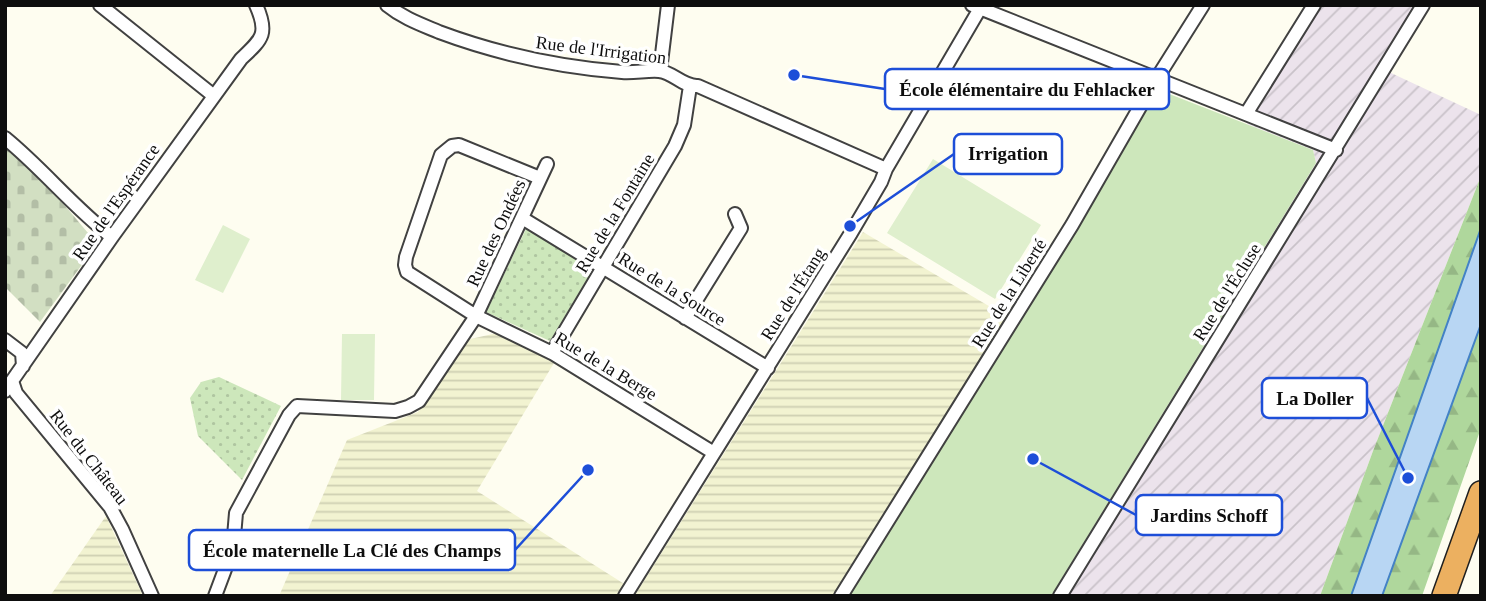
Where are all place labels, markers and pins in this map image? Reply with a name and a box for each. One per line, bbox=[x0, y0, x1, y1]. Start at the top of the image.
callout: École élémentaire du Fehlacker bbox=[885, 69, 1169, 109]
callout: Irrigation bbox=[954, 134, 1062, 174]
callout: La Doller bbox=[1262, 378, 1367, 418]
callout: Jardins Schoff bbox=[1136, 495, 1282, 535]
callout: École maternelle La Clé des Champs bbox=[189, 530, 515, 570]

